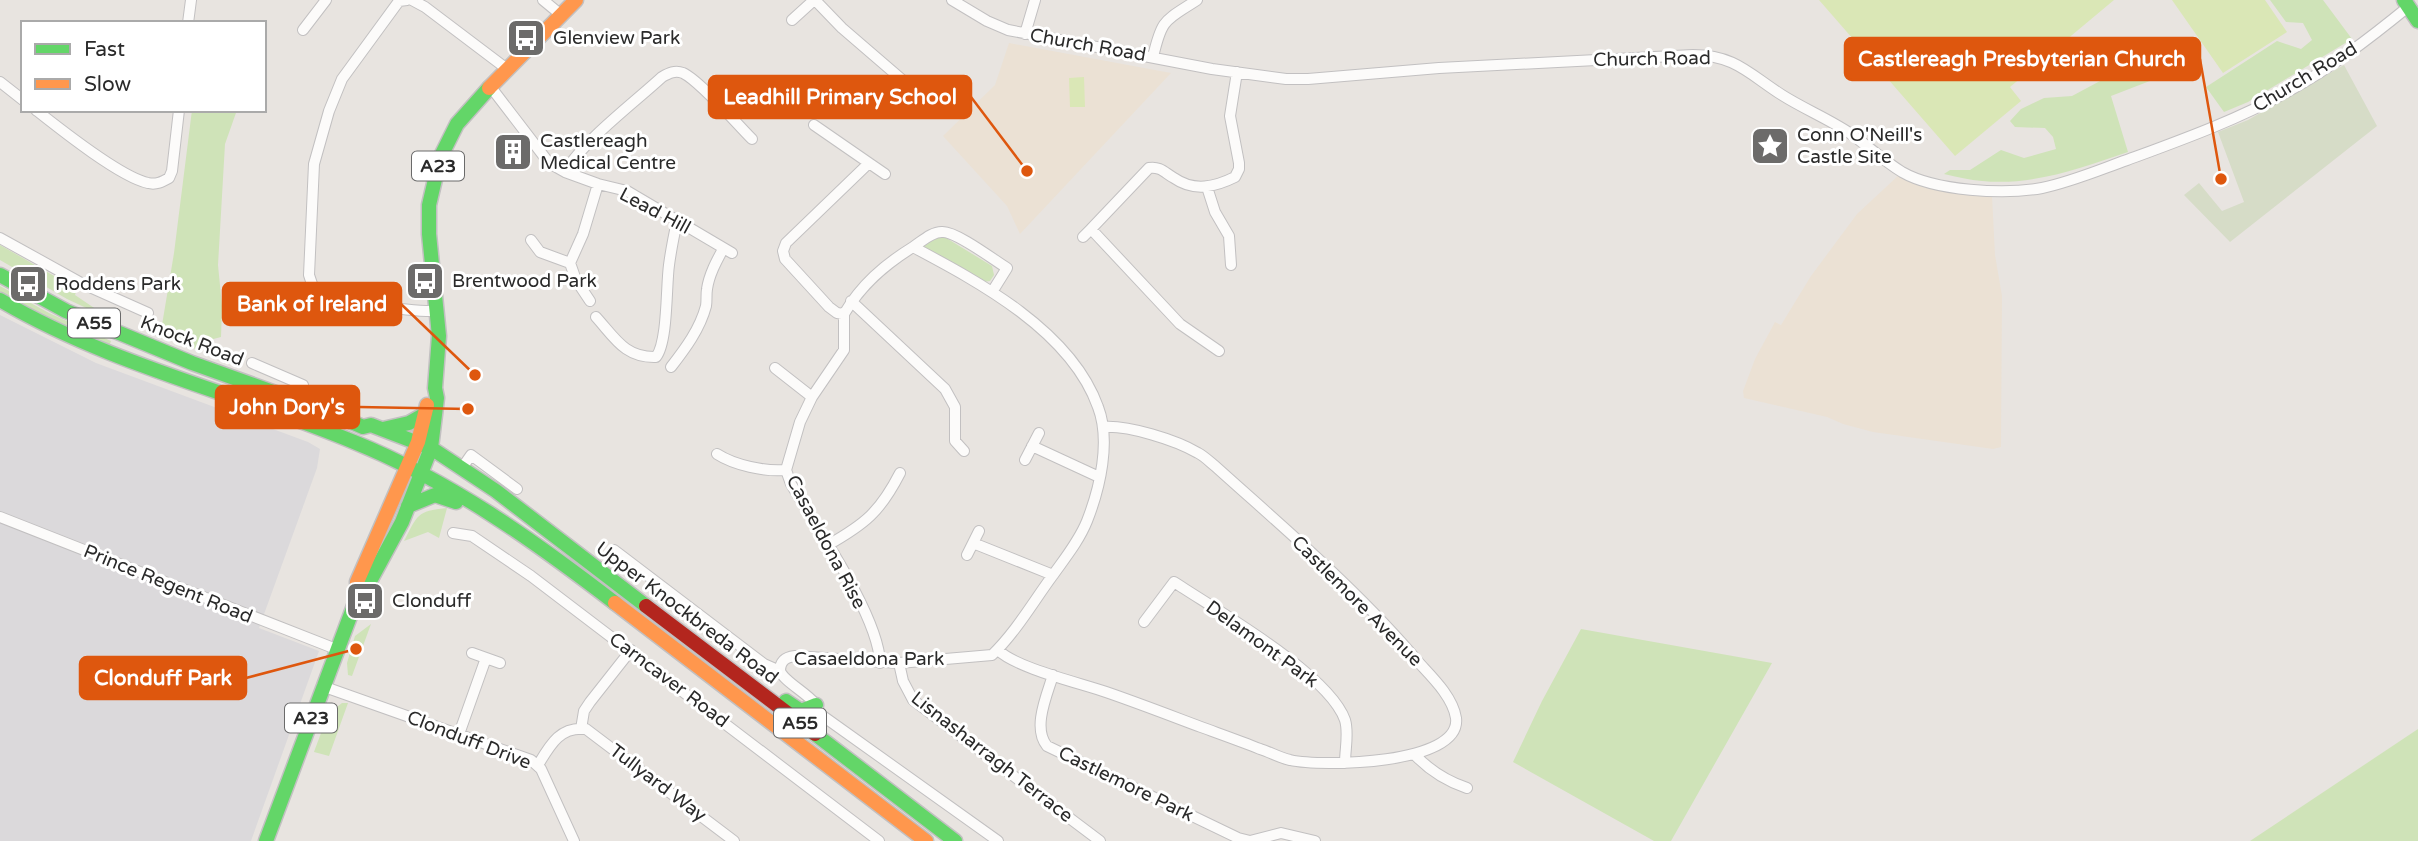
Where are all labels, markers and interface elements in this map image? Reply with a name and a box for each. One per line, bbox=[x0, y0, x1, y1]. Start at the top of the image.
bus stop icon: Glenview Park bbox=[505, 17, 547, 59]
legend bbox=[21, 21, 266, 112]
street label: Church Road bbox=[1028, 24, 1148, 66]
place label: Glenview Park bbox=[553, 27, 680, 49]
text: Fast bbox=[84, 37, 125, 62]
street label: Church Road bbox=[2249, 37, 2361, 117]
callout: Castlereagh Presbyterian Church bbox=[1845, 38, 2200, 80]
street label: Church Road bbox=[1593, 47, 1711, 71]
text: Castlereagh Presbyterian Church bbox=[1858, 47, 2186, 72]
text: Slow bbox=[84, 72, 132, 97]
callout: Leadhill Primary School bbox=[709, 76, 971, 118]
text: Leadhill Primary School bbox=[723, 85, 957, 110]
place label: Conn O'Neill's Castle Site bbox=[1797, 124, 1922, 168]
place icon: Conn O'Neill's Castle Site bbox=[1749, 125, 1791, 167]
place label: Castlereagh Medical Centre bbox=[540, 130, 676, 174]
building icon: Castlereagh Medical Centre bbox=[492, 131, 534, 173]
road number: A23 bbox=[412, 152, 464, 181]
street label: Lead Hill bbox=[616, 183, 694, 239]
bus stop icon: Brentwood Park bbox=[404, 260, 446, 302]
bus stop icon: Roddens Park bbox=[7, 263, 49, 305]
place label: Brentwood Park bbox=[452, 270, 597, 292]
place label: Roddens Park bbox=[55, 273, 181, 295]
callout: Bank of Ireland bbox=[223, 283, 401, 325]
text: Bank of Ireland bbox=[237, 292, 387, 317]
road number: A55 bbox=[68, 309, 120, 338]
street label: Knock Road bbox=[137, 311, 247, 371]
callout: John Dory's bbox=[216, 386, 359, 428]
text: John Dory's bbox=[228, 395, 345, 420]
street label: Casaeldona Rise bbox=[782, 471, 870, 613]
street label: Castlemore Avenue bbox=[1287, 531, 1427, 671]
street label: Upper Knockbreda Road bbox=[592, 537, 782, 689]
street label: Prince Regent Road bbox=[80, 540, 256, 628]
bus stop icon: Clonduff bbox=[344, 580, 386, 622]
place label: Clonduff bbox=[392, 590, 472, 612]
street label: Delamont Park bbox=[1202, 596, 1322, 692]
street label: Carncaver Road bbox=[605, 628, 733, 732]
street label: Casaeldona Park bbox=[794, 648, 944, 670]
callout: Clonduff Park bbox=[80, 657, 246, 699]
text: Clonduff Park bbox=[94, 666, 233, 691]
street label: Lisnasharragh Terrace bbox=[907, 687, 1077, 827]
road number: A23 bbox=[285, 704, 337, 732]
street label: Clonduff Drive bbox=[404, 706, 534, 774]
road number: A55 bbox=[774, 708, 826, 738]
street label: Tullyard Way bbox=[605, 740, 711, 826]
street label: Castlemore Park bbox=[1055, 742, 1197, 826]

